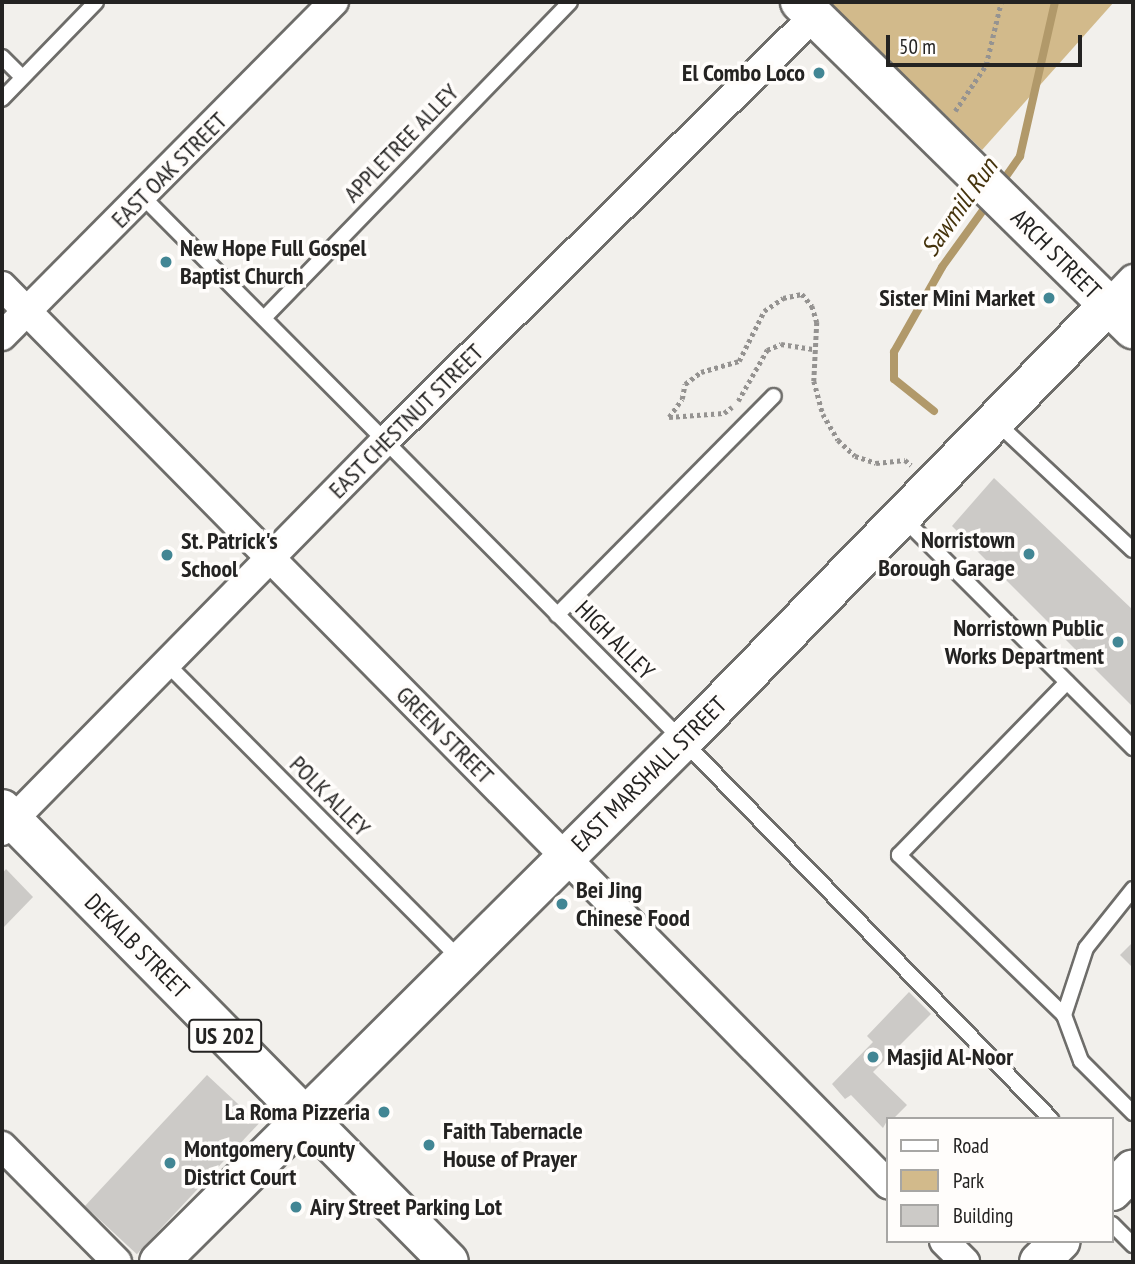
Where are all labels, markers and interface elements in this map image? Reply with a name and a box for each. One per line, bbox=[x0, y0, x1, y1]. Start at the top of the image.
scale bar bbox=[890, 21, 1086, 65]
text: 50 m bbox=[899, 33, 936, 60]
place label: El Combo Loco bbox=[682, 59, 805, 87]
marker: El Combo Loco bbox=[811, 65, 827, 81]
street label: APPLETREE ALLEY bbox=[337, 78, 465, 208]
street label: EAST OAK STREET bbox=[105, 106, 233, 234]
water label: Sawmill Run bbox=[914, 152, 1004, 262]
street label: ARCH STREET bbox=[1005, 203, 1107, 305]
place label: New Hope Full Gospel Baptist Church bbox=[180, 234, 367, 290]
marker: New Hope Full Gospel Baptist Church bbox=[158, 254, 174, 270]
place label: Sister Mini Market bbox=[879, 284, 1035, 312]
marker: Sister Mini Market bbox=[1041, 290, 1057, 306]
street label: EAST CHESTNUT STREET bbox=[322, 337, 490, 505]
place label: Norristown Borough Garage bbox=[878, 526, 1015, 582]
place label: St. Patrick's School bbox=[181, 527, 279, 583]
marker: Norristown Borough Garage bbox=[1021, 546, 1037, 562]
marker: St. Patrick's School bbox=[159, 547, 175, 563]
street label: HIGH ALLEY bbox=[569, 594, 661, 686]
place label: Norristown Public Works Department bbox=[945, 614, 1104, 670]
marker: Norristown Public Works Department bbox=[1110, 634, 1126, 650]
street label: GREEN STREET bbox=[390, 680, 500, 790]
street label: EAST MARSHALL STREET bbox=[565, 690, 733, 858]
street label: POLK ALLEY bbox=[283, 749, 377, 843]
place label: Bei Jing Chinese Food bbox=[576, 876, 690, 932]
street label: DEKALB STREET bbox=[79, 888, 195, 1004]
marker: Bei Jing Chinese Food bbox=[554, 896, 570, 912]
road number: US 202 bbox=[187, 1016, 264, 1056]
place label: Masjid Al-Noor bbox=[887, 1043, 1014, 1071]
marker: Masjid Al-Noor bbox=[865, 1049, 881, 1065]
place label: La Roma Pizzeria bbox=[225, 1098, 370, 1126]
marker: La Roma Pizzeria bbox=[376, 1104, 392, 1120]
place label: Faith Tabernacle House of Prayer bbox=[443, 1117, 583, 1173]
legend bbox=[886, 1117, 1114, 1243]
text: Road bbox=[953, 1132, 989, 1159]
place label: Montgomery County District Court bbox=[184, 1135, 356, 1191]
marker: Faith Tabernacle House of Prayer bbox=[421, 1137, 437, 1153]
marker: Montgomery County District Court bbox=[162, 1155, 178, 1171]
text: Park bbox=[953, 1167, 984, 1194]
place label: Airy Street Parking Lot bbox=[310, 1193, 503, 1221]
marker: Airy Street Parking Lot bbox=[288, 1199, 304, 1215]
text: Building bbox=[953, 1202, 1013, 1229]

